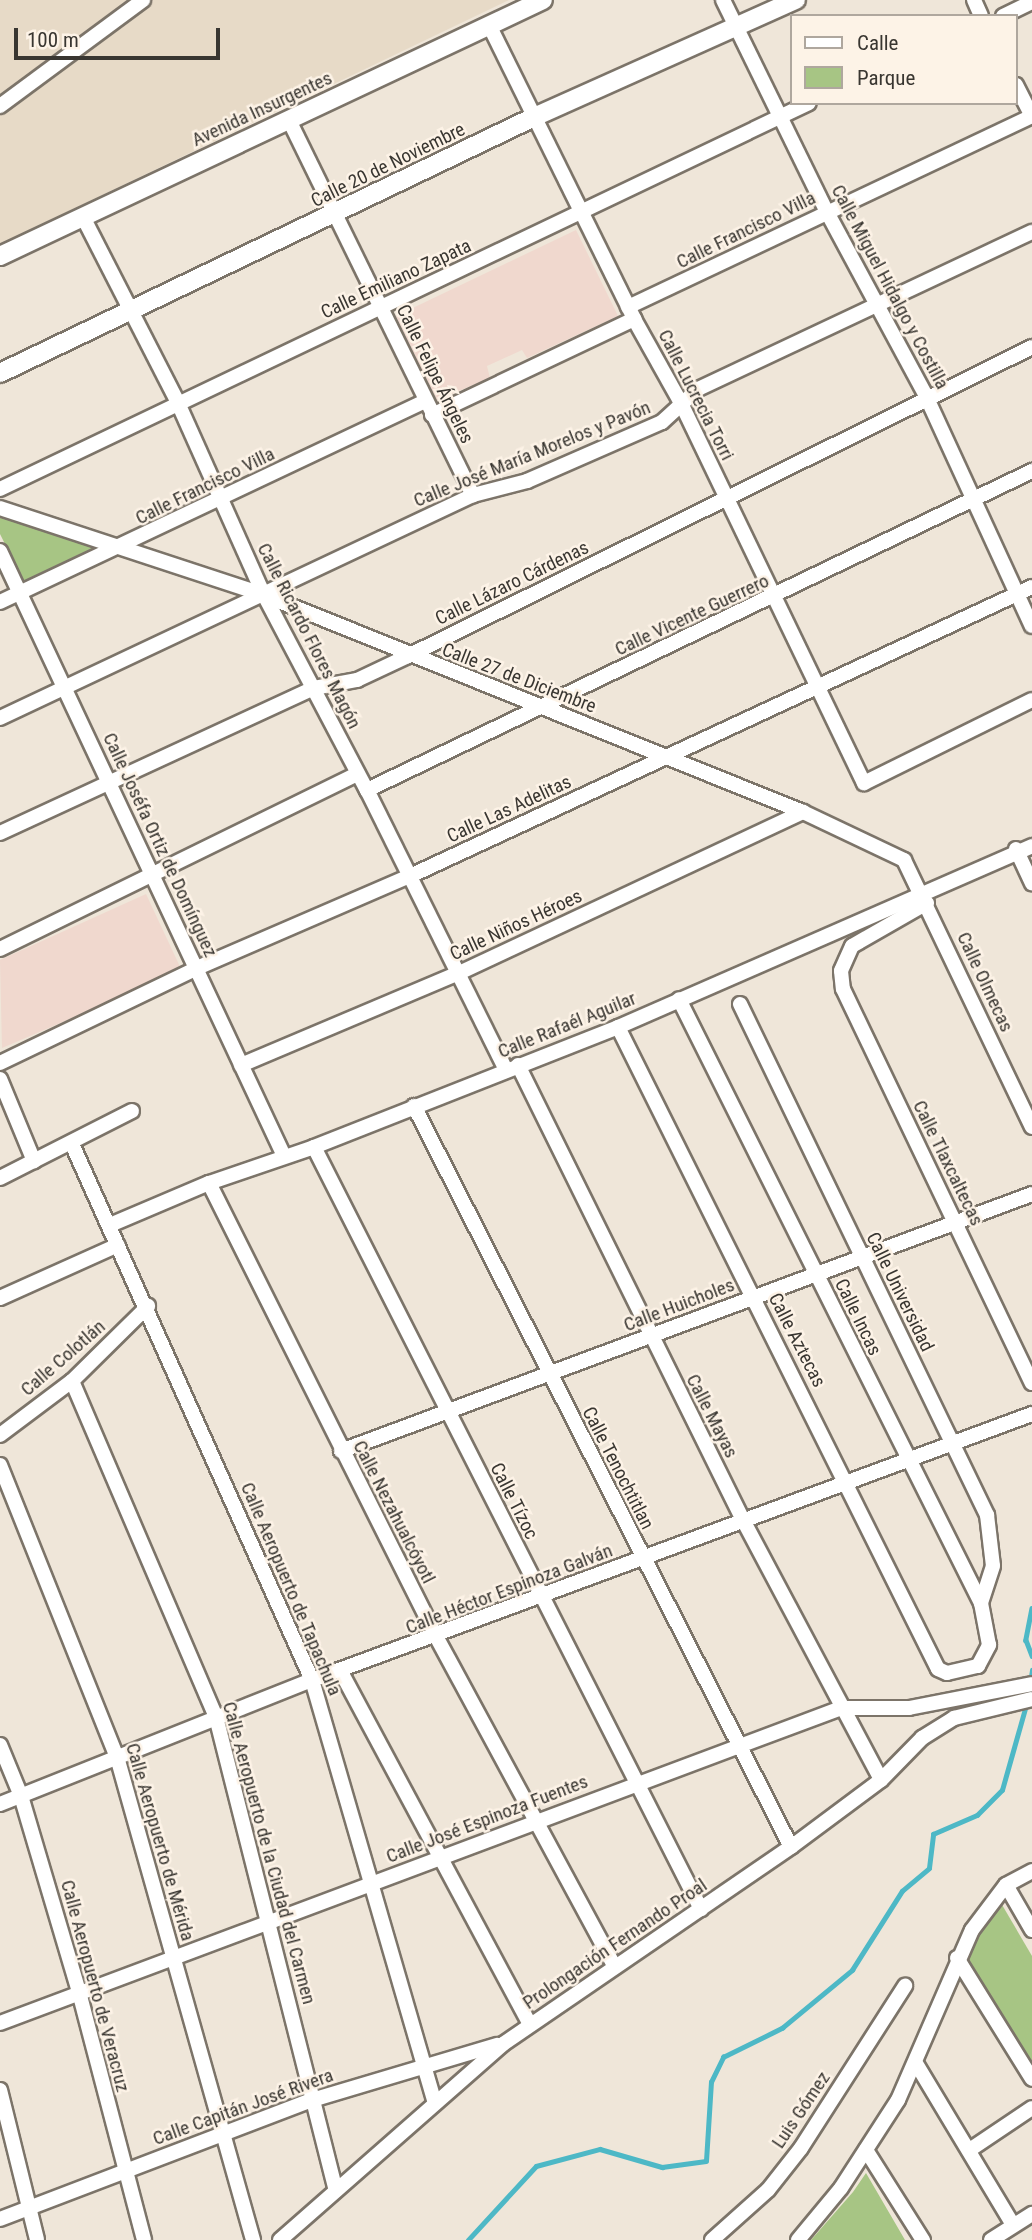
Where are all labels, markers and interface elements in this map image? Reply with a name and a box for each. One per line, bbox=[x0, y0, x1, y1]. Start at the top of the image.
scale bar bbox=[18, 14, 224, 58]
legend bbox=[790, 14, 1018, 105]
text: 100 m bbox=[27, 28, 79, 52]
text: Calle bbox=[857, 31, 898, 55]
text: Parque bbox=[857, 66, 915, 90]
street label: Avenida Insurgentes bbox=[188, 67, 336, 151]
street label: Calle 20 de Noviembre bbox=[307, 118, 469, 212]
street label: Calle Miguel Hidalgo y Costilla bbox=[826, 181, 954, 393]
street label: Calle Francisco Villa bbox=[673, 186, 819, 274]
street label: Calle Emiliano Zapata bbox=[317, 234, 475, 324]
street label: Calle Felipe Ángeles bbox=[392, 301, 478, 447]
street label: Calle Lucrecia Torri bbox=[653, 326, 739, 464]
street label: Calle José María Morelos y Pavón bbox=[410, 396, 654, 512]
street label: Calle Francisco Villa bbox=[132, 442, 278, 530]
street label: Calle Lázaro Cárdenas bbox=[432, 536, 592, 630]
street label: Calle Ricardo Flores Magón bbox=[252, 539, 366, 733]
street label: Calle Vicente Guerrero bbox=[611, 569, 773, 661]
street label: Calle 27 de Diciembre bbox=[439, 638, 599, 718]
street label: Calle Joséfa Ortiz de Domínguez bbox=[98, 729, 222, 961]
street label: Calle Las Adelitas bbox=[443, 770, 575, 848]
street label: Calle Niños Héroes bbox=[446, 884, 586, 966]
street label: Calle Olmecas bbox=[952, 929, 1018, 1035]
street label: Calle Rafaél Aguilar bbox=[495, 987, 639, 1063]
street label: Calle Tlaxcaltecas bbox=[908, 1097, 988, 1229]
street label: Calle Universidad bbox=[861, 1229, 939, 1355]
street label: Calle Huicholes bbox=[620, 1273, 738, 1337]
street label: Calle Incas bbox=[830, 1275, 886, 1359]
street label: Calle Aztecas bbox=[764, 1289, 830, 1391]
street label: Calle Colotlán bbox=[16, 1315, 110, 1401]
street label: Calle Mayas bbox=[681, 1370, 743, 1462]
street label: Calle Tenochtitlan bbox=[577, 1403, 659, 1533]
street label: Calle Nezahualcóyotl bbox=[348, 1437, 440, 1587]
street label: Calle Tízoc bbox=[485, 1459, 543, 1543]
street label: Calle Aeropuerto de Tapachula bbox=[236, 1479, 346, 1699]
street label: Calle Héctor Espinoza Galván bbox=[402, 1539, 616, 1639]
street label: Calle Aeropuerto de la Ciudad del Carmen bbox=[218, 1699, 320, 2007]
street label: Calle Aeropuerto de Mérida bbox=[121, 1741, 199, 1943]
street label: Calle José Espinoza Fuentes bbox=[383, 1770, 591, 1868]
street label: Prolongación Fernando Proal bbox=[519, 1874, 711, 2014]
street label: Calle Aeropuerto de Veracruz bbox=[56, 1878, 134, 2094]
street label: Calle Capitán José Rivera bbox=[150, 2064, 336, 2150]
street label: Luis Gómez bbox=[767, 2067, 835, 2153]

